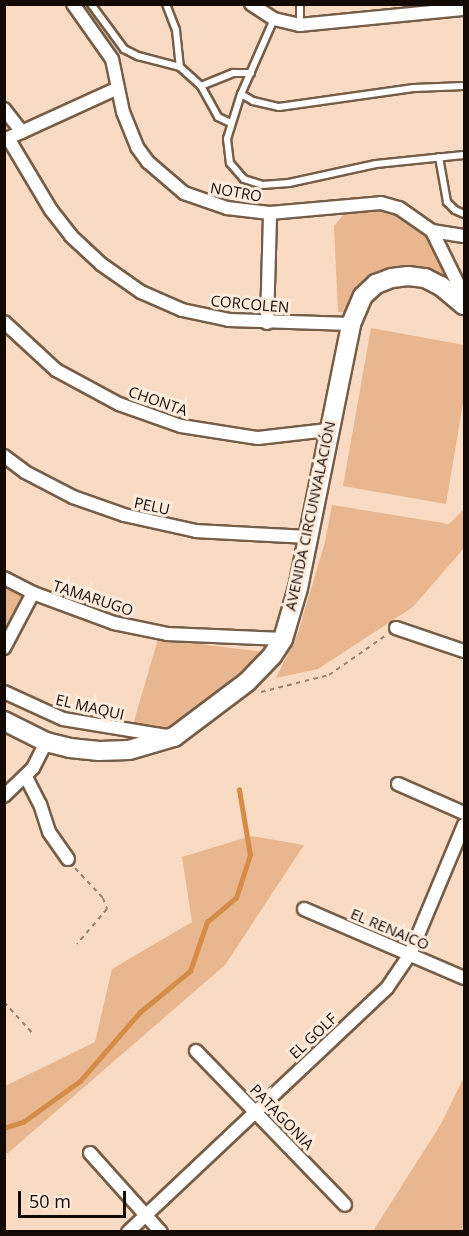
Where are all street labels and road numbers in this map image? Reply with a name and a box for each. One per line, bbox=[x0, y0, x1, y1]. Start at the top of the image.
street label: NOTRO bbox=[209, 179, 263, 205]
street label: CORCOLEN bbox=[210, 292, 290, 316]
street label: CHONTA bbox=[126, 383, 190, 419]
street label: AVENIDA CIRCUNVALACIÓN bbox=[281, 420, 339, 612]
street label: PELU bbox=[132, 493, 172, 519]
street label: TAMARUGO bbox=[51, 577, 135, 619]
street label: EL MAQUI bbox=[54, 690, 126, 724]
street label: EL RENAICO bbox=[348, 904, 432, 954]
street label: EL GOLF bbox=[286, 1010, 340, 1062]
street label: PATAGONIA bbox=[246, 1081, 318, 1153]

